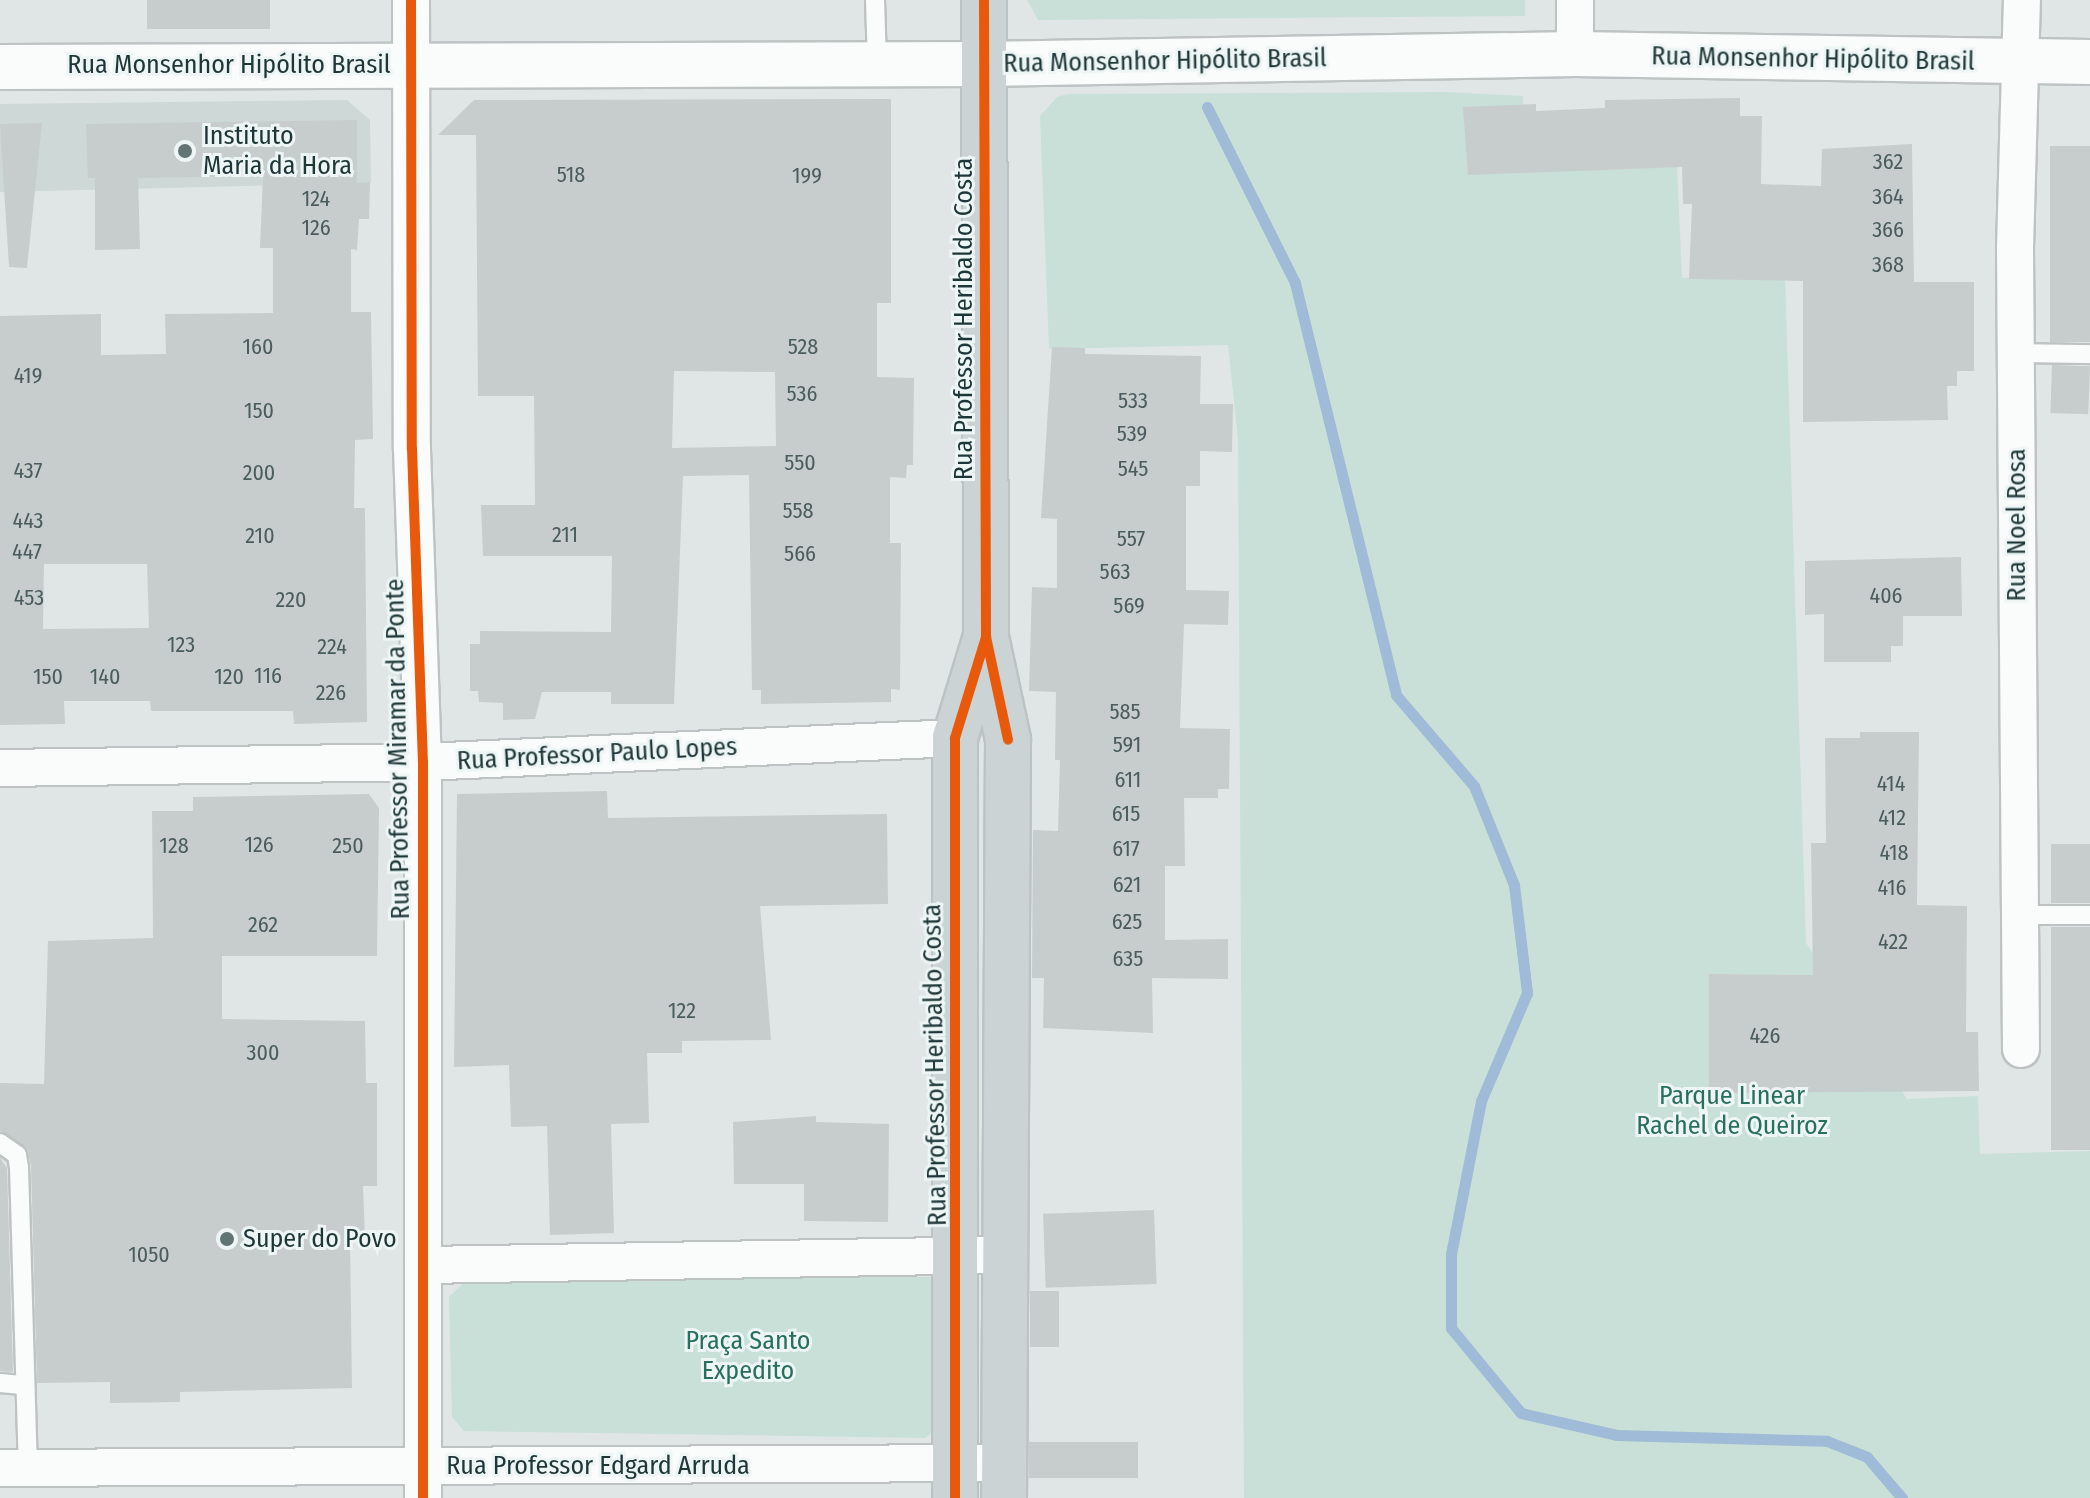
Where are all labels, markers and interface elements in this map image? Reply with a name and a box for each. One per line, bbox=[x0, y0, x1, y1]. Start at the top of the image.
street label: Rua Monsenhor Hipólito Brasil bbox=[1651, 41, 1975, 77]
street label: Rua Monsenhor Hipólito Brasil bbox=[1003, 43, 1327, 79]
street label: Rua Monsenhor Hipólito Brasil bbox=[67, 49, 391, 81]
place label: Instituto Maria da Hora bbox=[203, 120, 352, 182]
marker: Instituto Maria da Hora bbox=[174, 140, 196, 162]
house number: 362 bbox=[1873, 149, 1903, 175]
street label: Rua Professor Heribaldo Costa bbox=[948, 158, 980, 480]
house number: 518 bbox=[557, 162, 585, 188]
house number: 199 bbox=[792, 163, 822, 189]
house number: 364 bbox=[1872, 184, 1904, 210]
house number: 124 bbox=[302, 186, 330, 212]
house number: 126 bbox=[301, 215, 331, 241]
house number: 366 bbox=[1872, 217, 1904, 243]
house number: 368 bbox=[1872, 252, 1904, 278]
house number: 160 bbox=[243, 334, 273, 360]
house number: 528 bbox=[788, 334, 818, 360]
house number: 419 bbox=[14, 363, 42, 389]
house number: 536 bbox=[787, 381, 817, 407]
house number: 533 bbox=[1118, 388, 1148, 414]
house number: 150 bbox=[244, 398, 274, 424]
house number: 539 bbox=[1117, 421, 1147, 447]
street label: Rua Noel Rosa bbox=[2001, 448, 2033, 602]
house number: 550 bbox=[784, 450, 816, 476]
house number: 545 bbox=[1118, 456, 1148, 482]
house number: 437 bbox=[13, 458, 43, 484]
house number: 200 bbox=[243, 460, 275, 486]
house number: 558 bbox=[782, 498, 814, 524]
house number: 443 bbox=[13, 508, 43, 534]
house number: 211 bbox=[552, 522, 578, 548]
house number: 210 bbox=[245, 523, 275, 549]
house number: 557 bbox=[1117, 526, 1145, 552]
house number: 447 bbox=[12, 539, 42, 565]
house number: 566 bbox=[784, 541, 816, 567]
house number: 563 bbox=[1100, 559, 1130, 585]
street label: Rua Professor Miramar da Ponte bbox=[379, 578, 417, 920]
house number: 406 bbox=[1869, 583, 1903, 609]
house number: 453 bbox=[14, 585, 44, 611]
house number: 220 bbox=[276, 587, 306, 613]
house number: 569 bbox=[1113, 593, 1145, 619]
house number: 123 bbox=[167, 632, 195, 658]
house number: 224 bbox=[317, 634, 347, 660]
house number: 116 bbox=[254, 663, 282, 689]
house number: 150 bbox=[33, 664, 63, 690]
house number: 140 bbox=[90, 664, 120, 690]
house number: 120 bbox=[214, 664, 244, 690]
house number: 226 bbox=[316, 680, 346, 706]
house number: 585 bbox=[1109, 699, 1141, 725]
street label: Rua Professor Paulo Lopes bbox=[456, 731, 738, 777]
house number: 591 bbox=[1113, 732, 1141, 758]
house number: 611 bbox=[1115, 767, 1141, 793]
house number: 414 bbox=[1877, 771, 1905, 797]
house number: 615 bbox=[1112, 801, 1140, 827]
house number: 412 bbox=[1878, 805, 1906, 831]
house number: 126 bbox=[244, 832, 274, 858]
house number: 128 bbox=[159, 833, 189, 859]
house number: 250 bbox=[332, 833, 364, 859]
house number: 617 bbox=[1112, 836, 1140, 862]
house number: 418 bbox=[1879, 840, 1909, 866]
house number: 621 bbox=[1113, 872, 1141, 898]
house number: 416 bbox=[1878, 875, 1906, 901]
street label: Rua Professor Heribaldo Costa bbox=[917, 904, 953, 1226]
house number: 625 bbox=[1112, 909, 1142, 935]
house number: 262 bbox=[248, 912, 278, 938]
house number: 422 bbox=[1878, 929, 1908, 955]
house number: 635 bbox=[1113, 946, 1143, 972]
house number: 122 bbox=[668, 998, 696, 1024]
house number: 426 bbox=[1750, 1023, 1780, 1049]
house number: 300 bbox=[247, 1040, 279, 1066]
park label: Parque Linear Rachel de Queiroz bbox=[1636, 1080, 1828, 1142]
place label: Super do Povo bbox=[243, 1223, 397, 1255]
marker: Super do Povo bbox=[218, 1230, 236, 1248]
house number: 1050 bbox=[128, 1242, 170, 1268]
park label: Praça Santo Expedito bbox=[686, 1325, 810, 1386]
street label: Rua Professor Edgard Arruda bbox=[446, 1450, 750, 1482]

